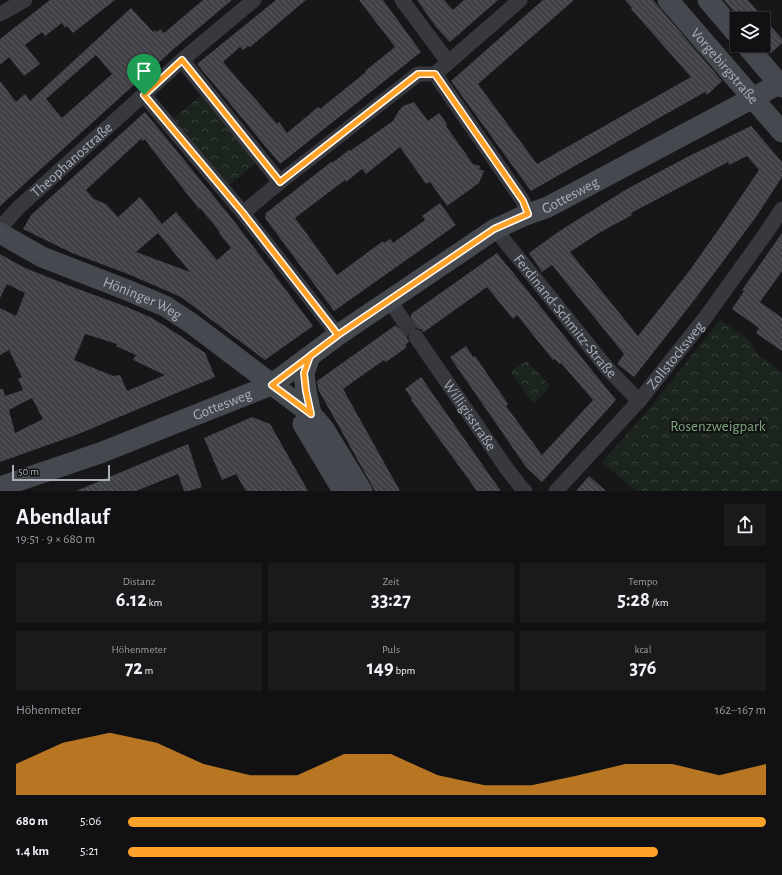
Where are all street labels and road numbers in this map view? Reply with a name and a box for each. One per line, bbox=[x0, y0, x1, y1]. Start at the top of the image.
street label: Vorgebirgstraße bbox=[688, 25, 761, 107]
street label: Theophanostraße bbox=[28, 120, 116, 200]
street label: Gottesweg bbox=[540, 174, 602, 217]
street label: Ferdinand-Schmitz-Straße bbox=[511, 252, 619, 381]
street label: Höninger Weg bbox=[101, 274, 185, 323]
street label: Zollstocksweg bbox=[644, 318, 708, 392]
street label: Willigisstraße bbox=[440, 378, 499, 454]
street label: Gottesweg bbox=[191, 386, 254, 423]

